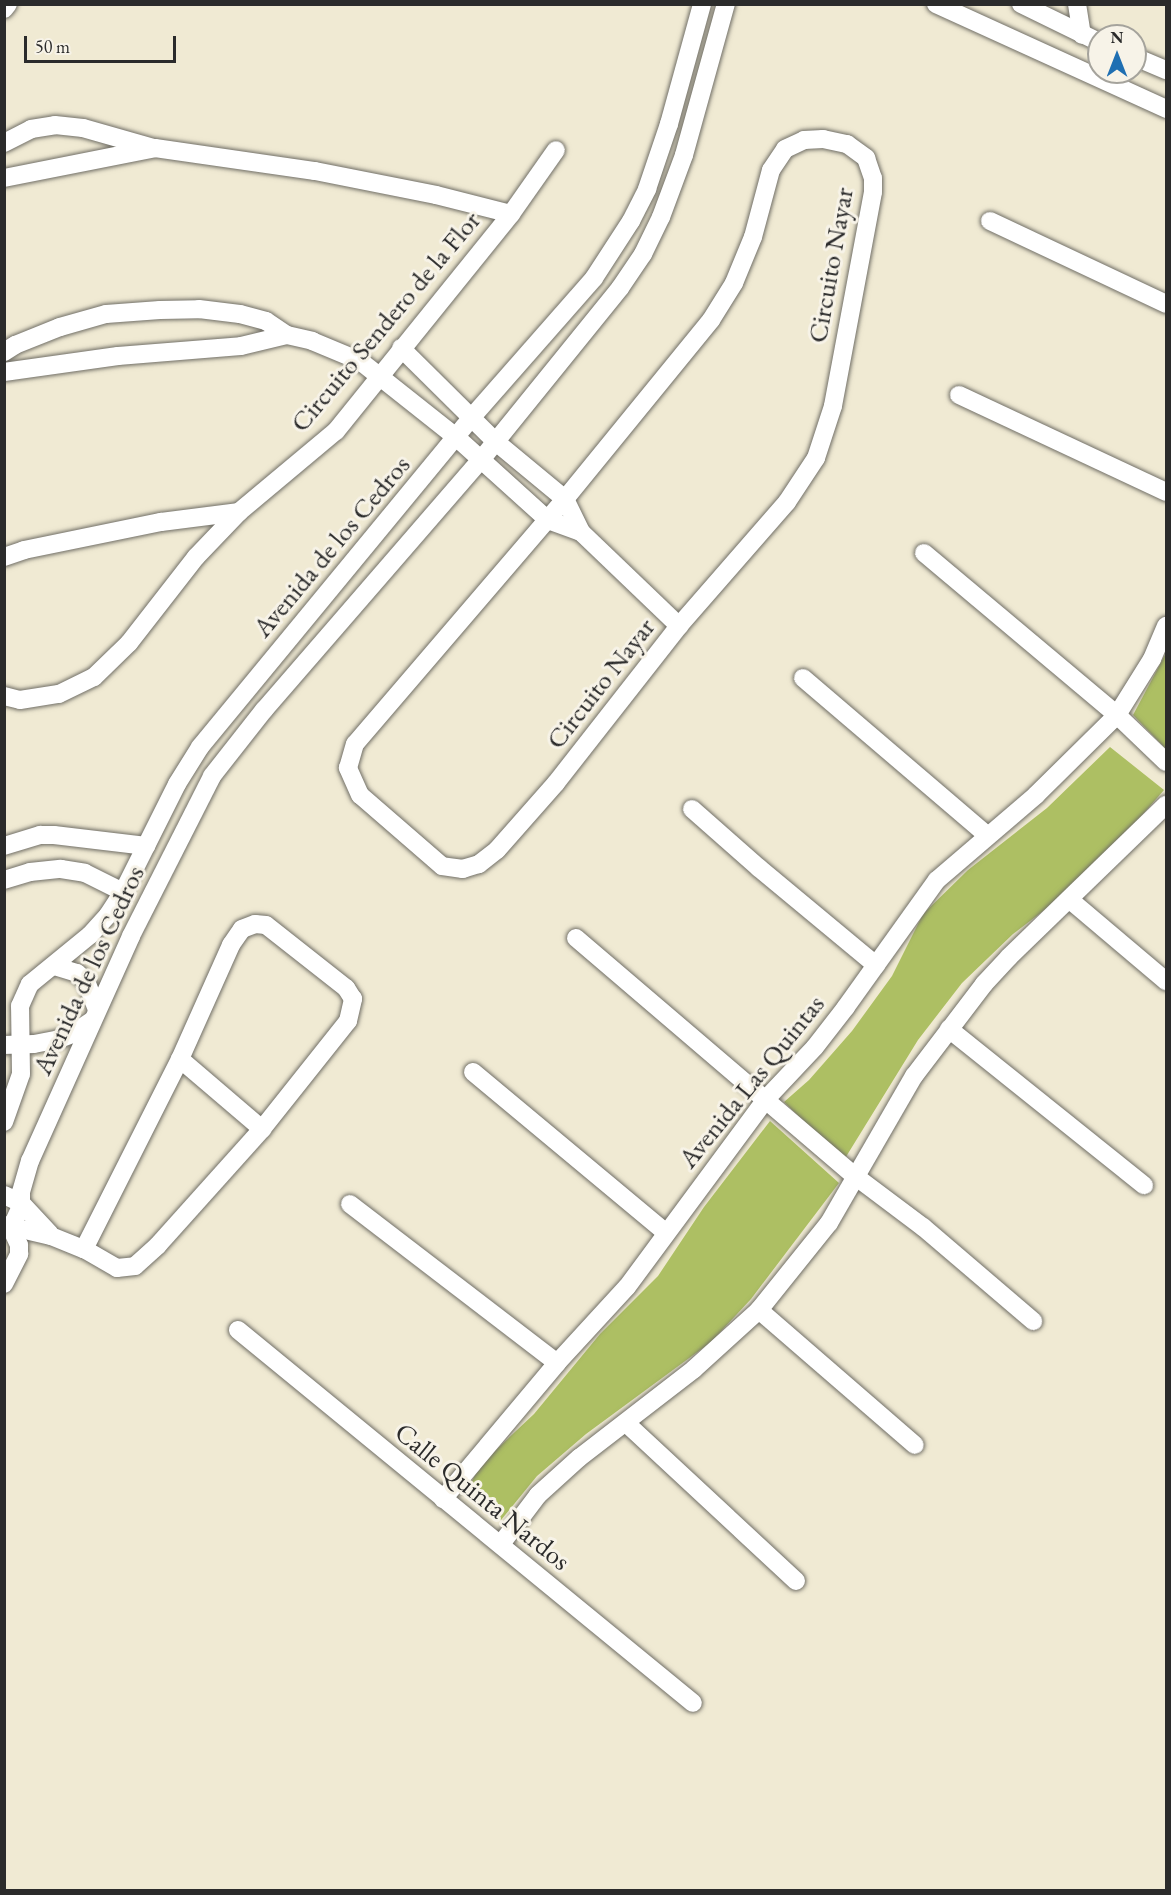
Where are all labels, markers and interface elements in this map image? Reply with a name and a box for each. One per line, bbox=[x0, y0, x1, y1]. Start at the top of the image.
scale bar bbox=[27, 24, 178, 62]
north arrow bbox=[1087, 24, 1147, 84]
text: N bbox=[1111, 27, 1123, 48]
text: 50 m bbox=[35, 35, 70, 58]
street label: Circuito Nayar bbox=[800, 185, 860, 345]
street label: Circuito Sendero de la Flor bbox=[283, 204, 487, 438]
street label: Avenida de los Cedros bbox=[246, 449, 416, 643]
street label: Circuito Nayar bbox=[539, 611, 661, 755]
street label: Avenida de los Cedros bbox=[25, 860, 151, 1080]
street label: Avenida Las Quintas bbox=[671, 988, 831, 1174]
street label: Calle Quinta Nardos bbox=[389, 1415, 577, 1577]

